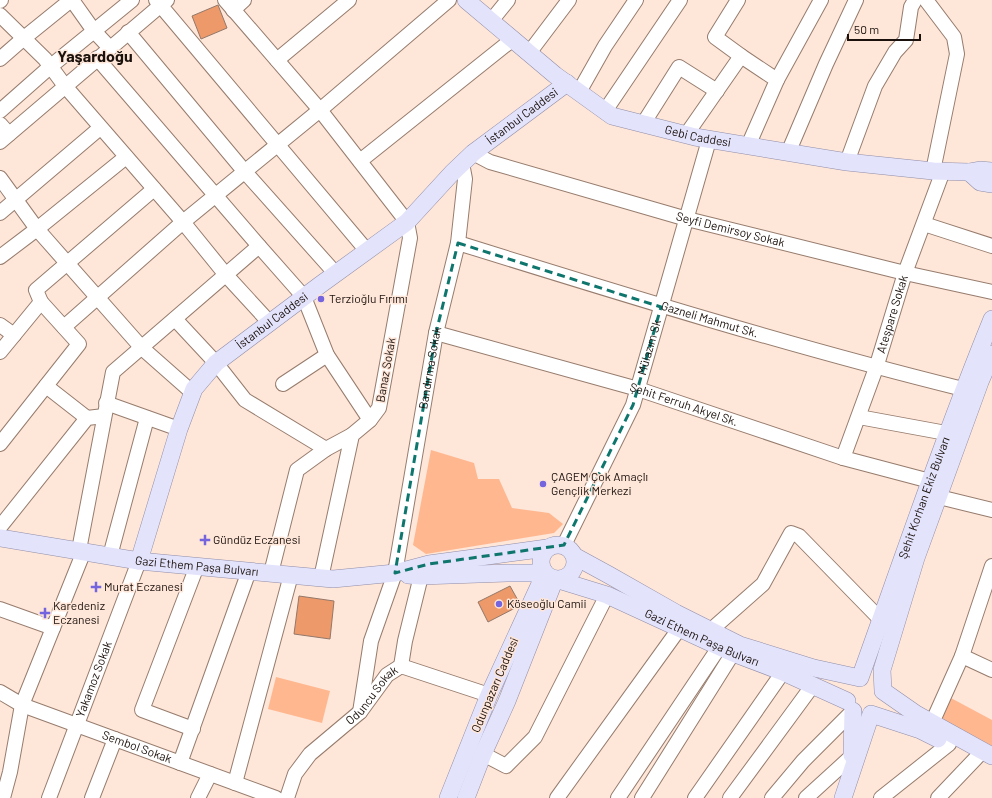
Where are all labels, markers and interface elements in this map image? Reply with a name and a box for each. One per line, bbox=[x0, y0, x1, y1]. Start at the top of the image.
scale bar bbox=[848, 16, 920, 42]
text: 50 m bbox=[854, 22, 879, 36]
district label: Yaşardoğu bbox=[57, 46, 133, 65]
street label: İstanbul Caddesi bbox=[483, 84, 560, 147]
street label: Gebi Caddesi bbox=[664, 122, 732, 149]
street label: Seyfi Demirsoy Sokak bbox=[675, 208, 786, 249]
street label: Ateşpare Sokak bbox=[873, 273, 910, 355]
street label: İstanbul Caddesi bbox=[233, 289, 310, 351]
place label: Terzioğlu Fırımı bbox=[329, 291, 407, 305]
marker: Terzioğlu Fırımı bbox=[316, 294, 326, 304]
street label: Gazneli Mahmut Sk. bbox=[660, 298, 760, 340]
street label: Mülazım Sk bbox=[634, 318, 663, 377]
street label: Bandırma Sokak bbox=[415, 325, 443, 410]
street label: Banaz Sokak bbox=[372, 336, 398, 403]
street label: Şehit Ferruh Akyel Sk. bbox=[629, 379, 740, 428]
street label: Şehit Korhan Ekiz Bulvarı bbox=[895, 435, 952, 560]
place label: ÇAGEM Çok Amaçlı Gençlik Merkezi bbox=[551, 469, 648, 497]
marker: ÇAGEM Çok Amaçlı Gençlik Merkezi bbox=[538, 479, 548, 489]
place label: Gündüz Eczanesi bbox=[213, 532, 300, 546]
marker: Gündüz Eczanesi bbox=[200, 535, 210, 545]
street label: Gazi Ethem Paşa Bulvarı bbox=[134, 552, 259, 578]
place label: Murat Eczanesi bbox=[104, 579, 183, 593]
marker: Murat Eczanesi bbox=[91, 582, 101, 592]
place label: Köseoğlu Camii bbox=[507, 596, 587, 610]
place label: Karedeniz Eczanesi bbox=[53, 598, 105, 626]
marker: Köseoğlu Camii bbox=[494, 599, 504, 609]
street label: Gazi Ethem Paşa Bulvarı bbox=[643, 605, 761, 668]
marker: Karedeniz Eczanesi bbox=[40, 608, 50, 618]
street label: Odunpazarı Caddesi bbox=[468, 635, 520, 734]
street label: Yakamoz Sokak bbox=[72, 639, 114, 719]
street label: Oduncu Sokak bbox=[342, 662, 400, 727]
street label: Sembol Sokak bbox=[101, 727, 174, 765]

